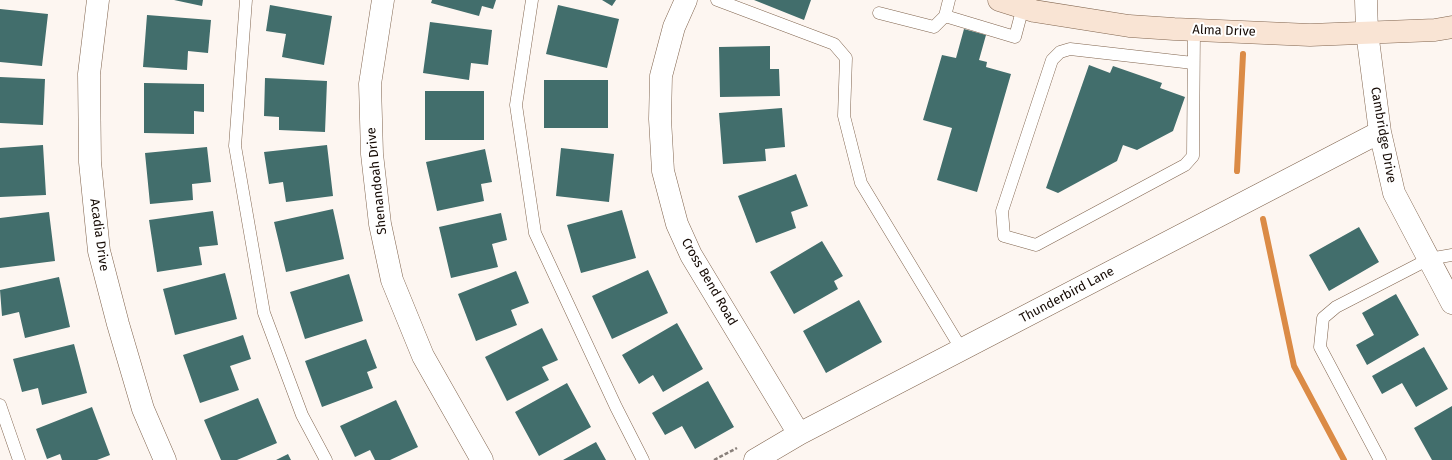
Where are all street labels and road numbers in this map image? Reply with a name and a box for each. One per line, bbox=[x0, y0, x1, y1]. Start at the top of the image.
street label: Alma Drive bbox=[1192, 22, 1256, 40]
street label: Cambridge Drive bbox=[1367, 86, 1399, 184]
street label: Shenandoah Drive bbox=[364, 127, 390, 235]
street label: Acadia Drive bbox=[86, 198, 112, 272]
street label: Cross Bend Road bbox=[678, 235, 740, 329]
street label: Thunderbird Lane bbox=[1017, 264, 1117, 326]

